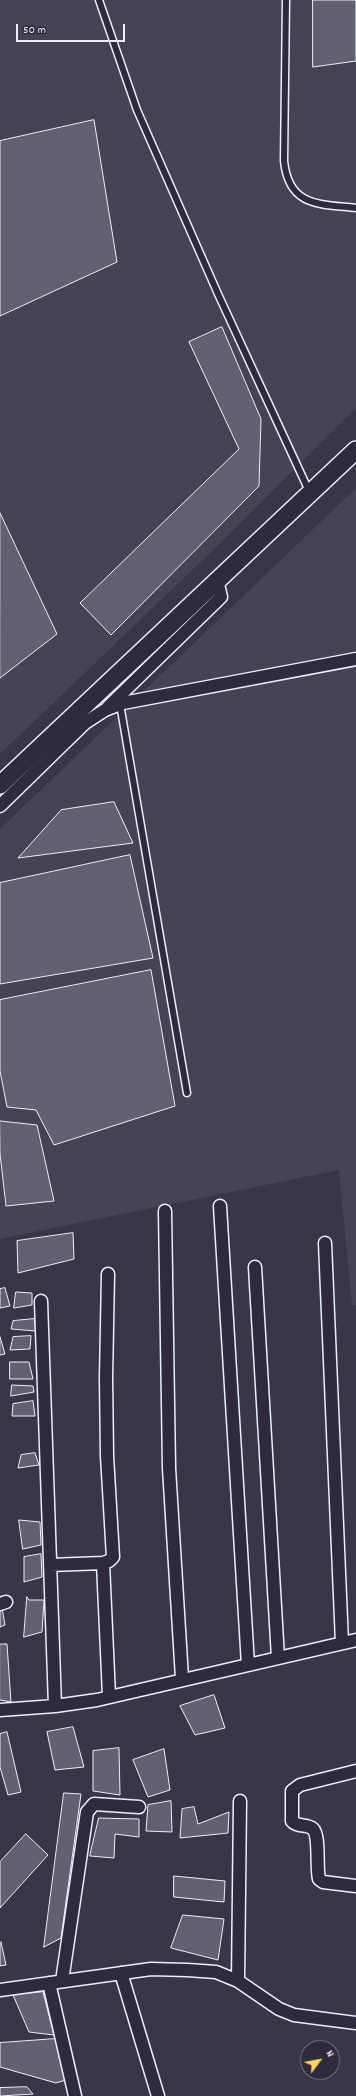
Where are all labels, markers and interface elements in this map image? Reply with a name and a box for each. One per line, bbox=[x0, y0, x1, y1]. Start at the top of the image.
scale bar bbox=[18, 16, 127, 42]
text: 50 m bbox=[23, 22, 46, 39]
north arrow bbox=[300, 2040, 340, 2080]
text: N bbox=[321, 2048, 338, 2061]

